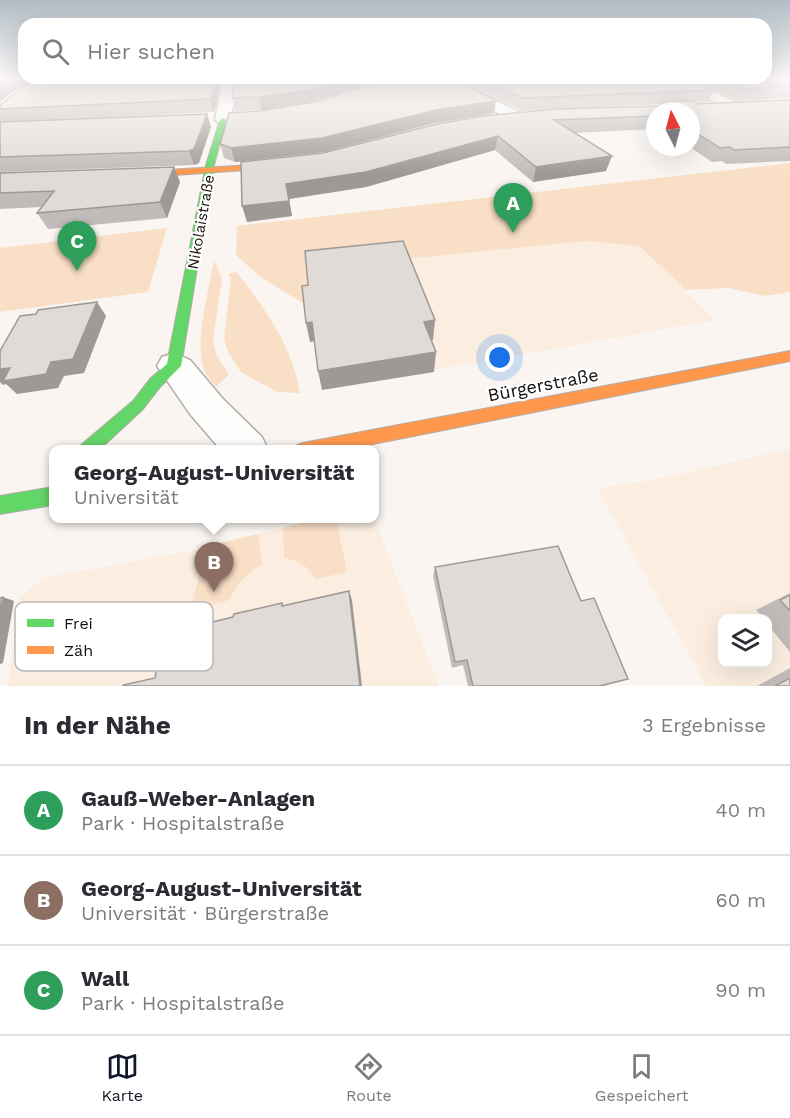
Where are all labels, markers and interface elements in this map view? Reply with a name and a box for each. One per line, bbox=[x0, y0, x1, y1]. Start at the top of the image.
search box bbox=[18, 18, 772, 84]
icon: search bbox=[39, 35, 72, 68]
text: Hier suchen bbox=[87, 39, 215, 64]
north arrow bbox=[646, 102, 700, 156]
street label: Nikolaistraße bbox=[184, 173, 218, 271]
pin: A bbox=[494, 184, 532, 233]
pin: C bbox=[58, 222, 97, 271]
your location bbox=[485, 343, 514, 372]
street label: Bürgerstraße bbox=[486, 363, 600, 406]
popup bbox=[49, 445, 379, 523]
text: Georg-August-Universität bbox=[74, 460, 354, 485]
text: Universität bbox=[74, 485, 179, 509]
pin: B bbox=[194, 542, 234, 592]
legend bbox=[15, 602, 213, 671]
text: Frei bbox=[64, 614, 93, 633]
map controls bbox=[718, 614, 772, 668]
button: layers bbox=[718, 614, 772, 668]
text: Zäh bbox=[64, 641, 93, 660]
text: In der Nähe bbox=[24, 710, 171, 740]
text: 3 Ergebnisse bbox=[642, 713, 766, 737]
text: Gauß-Weber-Anlagen bbox=[81, 786, 315, 811]
text: A bbox=[37, 798, 50, 822]
text: 40 m bbox=[715, 798, 766, 822]
text: Park · Hospitalstraße bbox=[81, 811, 284, 835]
text: Georg-August-Universität bbox=[81, 876, 362, 901]
text: B bbox=[37, 888, 50, 912]
text: 60 m bbox=[716, 888, 766, 912]
text: Universität · Bürgerstraße bbox=[81, 901, 329, 925]
text: Wall bbox=[81, 966, 129, 991]
text: C bbox=[37, 978, 50, 1002]
text: 90 m bbox=[715, 978, 766, 1002]
text: Park · Hospitalstraße bbox=[81, 991, 284, 1015]
tab: Karte bbox=[102, 1050, 143, 1105]
tab: Route bbox=[346, 1050, 392, 1105]
tab: Gespeichert bbox=[595, 1050, 688, 1105]

